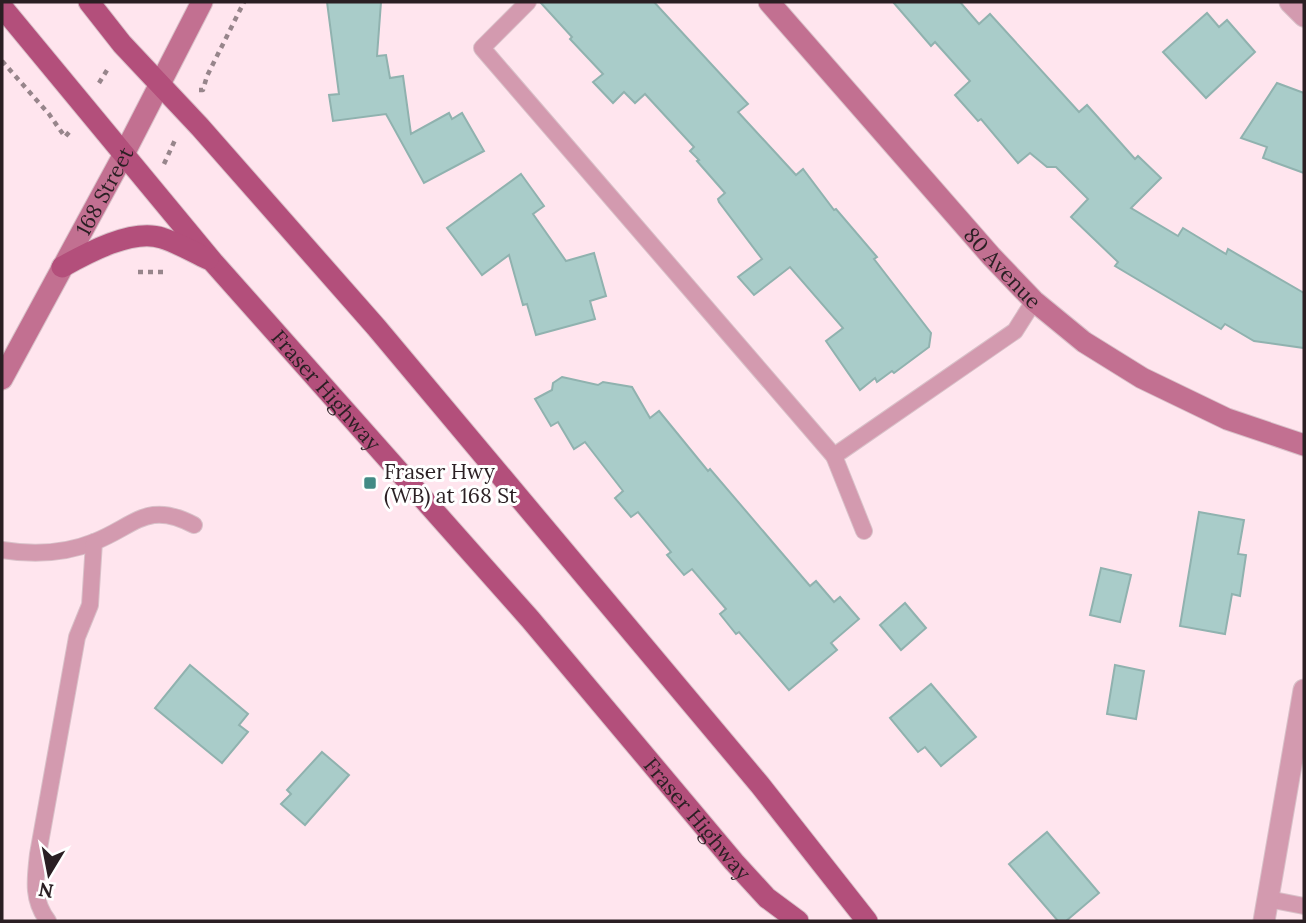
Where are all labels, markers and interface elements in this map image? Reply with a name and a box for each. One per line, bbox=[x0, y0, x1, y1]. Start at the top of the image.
street label: 168 Street bbox=[69, 141, 139, 240]
street label: 80 Avenue bbox=[958, 221, 1047, 314]
street label: Fraser Highway bbox=[266, 324, 387, 456]
place label: Fraser Hwy (WB) at 168 St bbox=[384, 458, 518, 509]
marker: Fraser Hwy (WB) at 168 St bbox=[362, 475, 378, 491]
street label: Fraser Highway bbox=[638, 752, 757, 885]
north arrow bbox=[14, 839, 84, 909]
text: N bbox=[36, 878, 55, 904]

